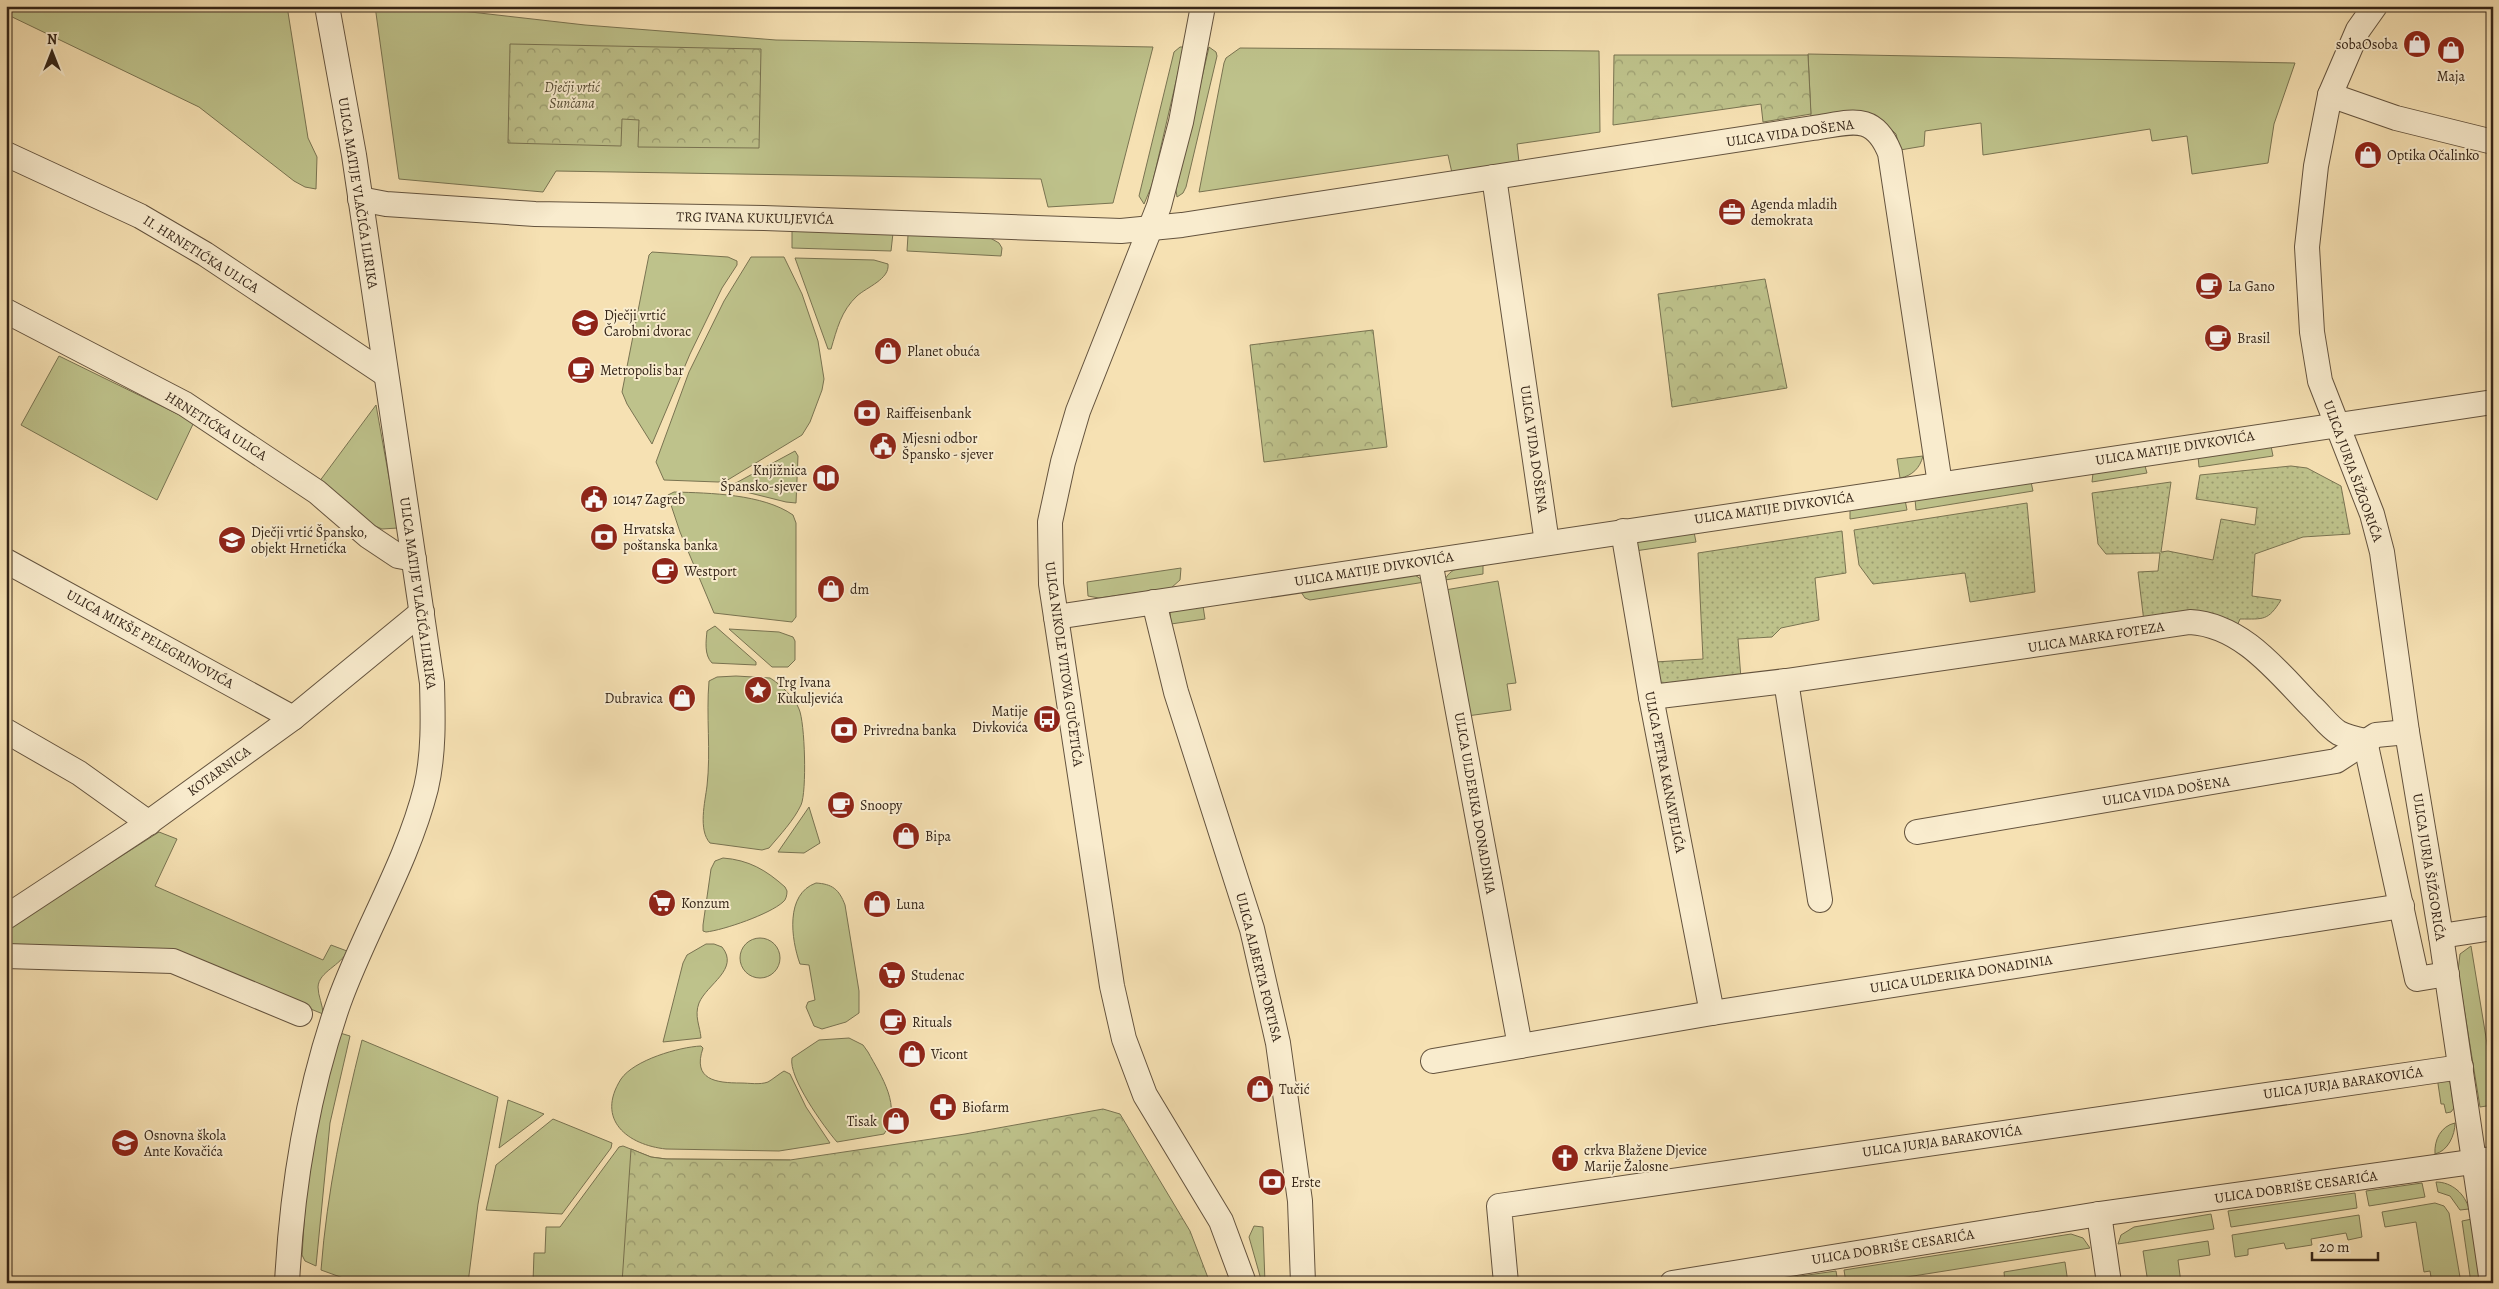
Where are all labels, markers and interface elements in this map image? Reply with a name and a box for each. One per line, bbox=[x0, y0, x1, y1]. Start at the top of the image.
north arrow bbox=[28, 28, 78, 78]
shop icon: sobaOsoba bbox=[2402, 29, 2432, 59]
text: N bbox=[47, 30, 57, 49]
place label: sobaOsoba bbox=[2336, 35, 2398, 54]
shop icon: Maja bbox=[2436, 35, 2466, 65]
place label: Maja bbox=[2437, 67, 2466, 86]
park label: Dječji vrtić Sunčana bbox=[544, 78, 601, 113]
street label: ULICA MATIJE VLAČIĆA ILIRIKA bbox=[333, 96, 383, 291]
street label: ULICA VIDA DOŠENA bbox=[1725, 115, 1856, 151]
shop icon: Optika Očalinko bbox=[2353, 140, 2383, 170]
place label: Optika Očalinko bbox=[2387, 146, 2479, 165]
place label: Agenda mladih demokrata bbox=[1750, 195, 1838, 230]
office icon: Agenda mladih demokrata bbox=[1717, 197, 1747, 227]
street label: TRG IVANA KUKULJEVIĆA bbox=[676, 207, 835, 229]
street label: II. HRNETIĆKA ULICA bbox=[139, 211, 263, 298]
cafe icon: La Gano bbox=[2194, 271, 2224, 301]
place label: La Gano bbox=[2228, 277, 2275, 296]
place label: Dječji vrtić Čarobni dvorac bbox=[604, 306, 691, 341]
school or university icon: Dječji vrtić Čarobni dvorac bbox=[570, 308, 600, 338]
cafe icon: Brasil bbox=[2203, 323, 2233, 353]
place label: Brasil bbox=[2237, 329, 2271, 348]
shop icon: Planet obuća bbox=[873, 336, 903, 366]
place label: Planet obuća bbox=[907, 342, 980, 361]
cafe icon: Metropolis bar bbox=[566, 355, 596, 385]
place label: Metropolis bar bbox=[600, 361, 684, 380]
street label: ULICA VIDA DOŠENA bbox=[1516, 384, 1552, 515]
street label: HRNETIĆKA ULICA bbox=[161, 387, 271, 465]
bank icon: Raiffeisenbank bbox=[852, 398, 882, 428]
street label: ULICA JURJA ŠIŽGORIĆA bbox=[2319, 398, 2388, 545]
place label: Raiffeisenbank bbox=[886, 404, 971, 423]
street label: ULICA MATIJE DIVKOVIĆA bbox=[2094, 426, 2257, 470]
place label: Mjesni odbor Špansko - sjever bbox=[902, 429, 994, 464]
public building icon: Mjesni odbor Špansko - sjever bbox=[868, 431, 898, 461]
place label: Knjižnica Špansko-sjever bbox=[720, 461, 808, 496]
library icon: Knjižnica Špansko-sjever bbox=[811, 463, 841, 493]
public building icon: 10147 Zagreb bbox=[579, 484, 609, 514]
street label: ULICA MATIJE DIVKOVIĆA bbox=[1693, 487, 1856, 529]
place label: 10147 Zagreb bbox=[613, 490, 685, 509]
street label: ULICA MATIJE VLAČIĆA ILIRIKA bbox=[395, 496, 441, 691]
place label: Hrvatska poštanska banka bbox=[623, 520, 718, 555]
bank icon: Hrvatska poštanska banka bbox=[589, 522, 619, 552]
place label: Dječji vrtić Špansko, objekt Hrnetićka bbox=[251, 523, 367, 558]
school or university icon: Dječji vrtić Špansko, objekt Hrnetićka bbox=[217, 525, 247, 555]
street label: ULICA MATIJE DIVKOVIĆA bbox=[1293, 547, 1456, 591]
cafe icon: Westport bbox=[650, 556, 680, 586]
street label: ULICA NIKOLE VITOVA GUČETIĆA bbox=[1040, 560, 1088, 769]
place label: Westport bbox=[683, 562, 737, 581]
shop icon: dm bbox=[816, 574, 846, 604]
place label: dm bbox=[850, 580, 870, 599]
street label: ULICA MIKŠE PELEGRINOVIĆA bbox=[63, 585, 238, 693]
street label: ULICA MARKA FOTEZA bbox=[2026, 617, 2166, 657]
place label: Trg Ivana Kukuljevića bbox=[777, 673, 844, 708]
place icon: Trg Ivana Kukuljevića bbox=[743, 675, 773, 705]
shop icon: Dubravica bbox=[667, 683, 697, 713]
place label: Dubravica bbox=[604, 689, 663, 708]
street label: ULICA PETRA KANAVELIĆA bbox=[1640, 690, 1690, 855]
place label: Matije Divkovića bbox=[972, 702, 1028, 737]
bus stop icon: Matije Divkovića bbox=[1032, 704, 1062, 734]
street label: ULICA ULDERIKA DONADINIA bbox=[1450, 711, 1501, 896]
bank icon: Privredna banka bbox=[829, 715, 859, 745]
place label: Privredna banka bbox=[863, 721, 957, 740]
street label: KOTARNICA bbox=[183, 741, 255, 800]
street label: ULICA VIDA DOŠENA bbox=[2101, 771, 2232, 810]
cafe icon: Snoopy bbox=[826, 790, 856, 820]
street label: ULICA JURJA ŠIŽGORIĆA bbox=[2408, 792, 2450, 943]
place label: Snoopy bbox=[860, 796, 903, 815]
shop icon: Bipa bbox=[891, 821, 921, 851]
place label: Bipa bbox=[925, 827, 952, 846]
supermarket icon: Konzum bbox=[647, 888, 677, 918]
shop icon: Luna bbox=[862, 889, 892, 919]
street label: ULICA ALBERTA FORTISA bbox=[1231, 890, 1287, 1044]
place label: Konzum bbox=[681, 894, 730, 913]
place label: Luna bbox=[896, 895, 925, 914]
street label: ULICA ULDERIKA DONADINIA bbox=[1868, 950, 2054, 998]
supermarket icon: Studenac bbox=[877, 960, 907, 990]
place label: Studenac bbox=[911, 966, 965, 985]
cafe icon: Rituals bbox=[878, 1007, 908, 1037]
place label: Rituals bbox=[912, 1013, 952, 1032]
shop icon: Vicont bbox=[897, 1039, 927, 1069]
place label: Vicont bbox=[930, 1045, 968, 1064]
street label: ULICA JURJA BARAKOVIĆA bbox=[2262, 1062, 2425, 1104]
shop icon: Tučić bbox=[1245, 1074, 1275, 1104]
place label: Tučić bbox=[1279, 1080, 1310, 1099]
pharmacy icon: Biofarm bbox=[928, 1092, 958, 1122]
place label: Biofarm bbox=[962, 1098, 1010, 1117]
shop icon: Tisak bbox=[881, 1106, 911, 1136]
place label: Tisak bbox=[847, 1112, 877, 1131]
street label: ULICA JURJA BARAKOVIĆA bbox=[1861, 1120, 2024, 1162]
place label: Osnovna škola Ante Kovačića bbox=[143, 1126, 227, 1161]
school or university icon: Osnovna škola Ante Kovačića bbox=[110, 1128, 140, 1158]
place label: crkva Blažene Djevice Marije Žalosne bbox=[1584, 1141, 1707, 1176]
church icon: crkva Blažene Djevice Marije Žalosne bbox=[1550, 1143, 1580, 1173]
street label: ULICA DOBRIŠE CESARIĆA bbox=[2213, 1166, 2379, 1208]
bank icon: Erste bbox=[1257, 1167, 1287, 1197]
place label: Erste bbox=[1291, 1173, 1321, 1192]
street label: ULICA DOBRIŠE CESARIĆA bbox=[1810, 1225, 1976, 1269]
scale bar bbox=[2312, 1229, 2378, 1261]
text: 20 m bbox=[2319, 1237, 2350, 1257]

